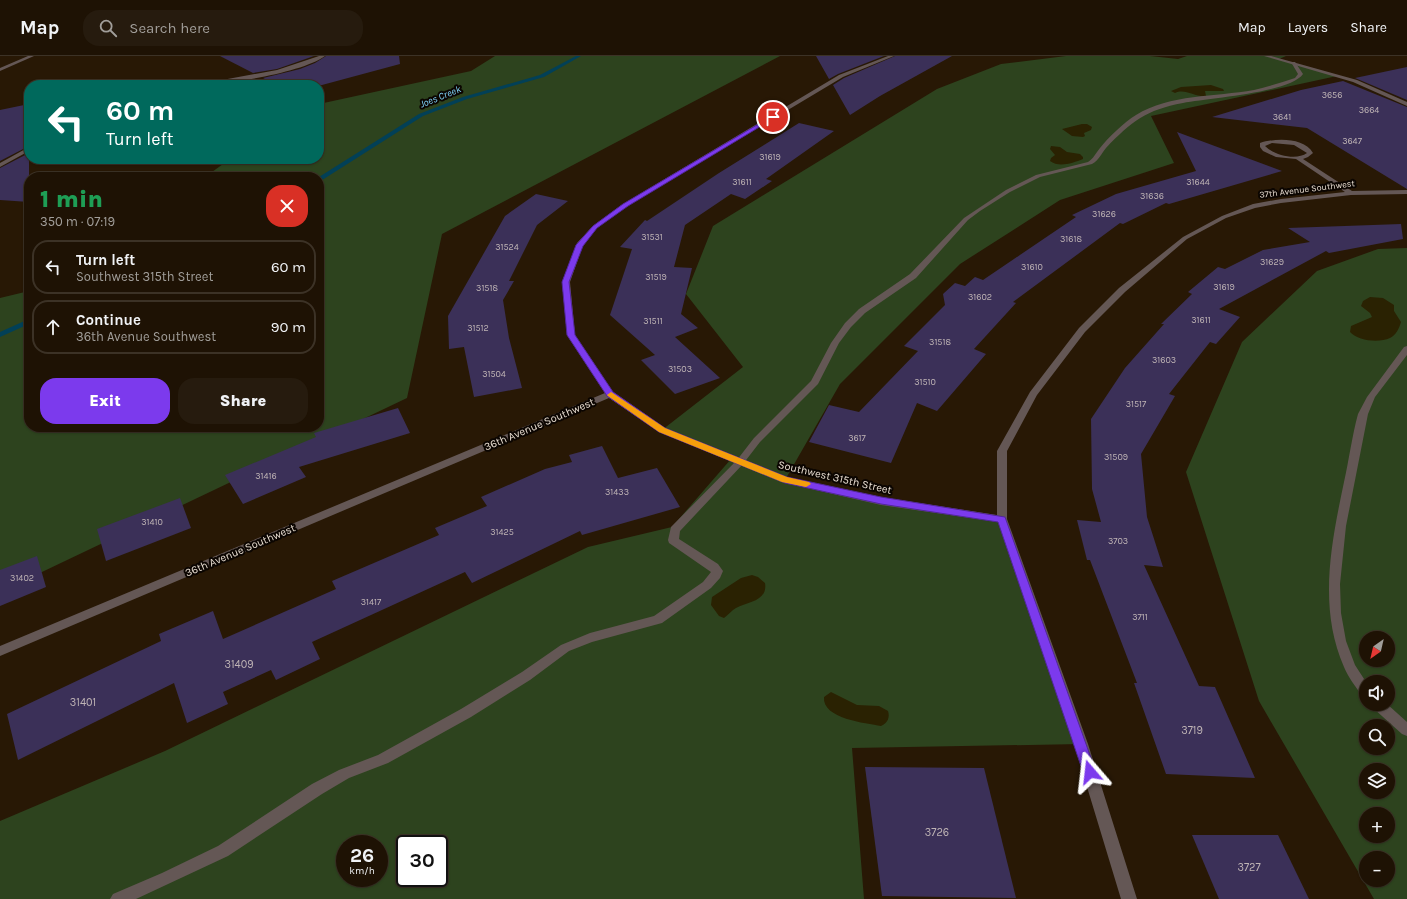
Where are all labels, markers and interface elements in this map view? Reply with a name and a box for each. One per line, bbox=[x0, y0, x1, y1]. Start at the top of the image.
search box bbox=[83, 10, 363, 46]
text: Map bbox=[20, 17, 59, 39]
icon: search bbox=[97, 17, 119, 39]
text: Search here bbox=[129, 19, 210, 37]
text: Map bbox=[1238, 19, 1266, 36]
text: Layers bbox=[1288, 19, 1328, 36]
text: Share bbox=[1350, 19, 1387, 36]
water label: Joes Creek bbox=[418, 83, 464, 111]
house number: 3656 bbox=[1322, 90, 1342, 100]
text: 60 m bbox=[106, 94, 174, 127]
icon: left bbox=[40, 96, 92, 148]
pin bbox=[756, 100, 790, 134]
house number: 3664 bbox=[1359, 105, 1379, 115]
icon: arrive bbox=[762, 106, 784, 128]
house number: 3641 bbox=[1273, 112, 1291, 122]
text: Turn left bbox=[106, 128, 174, 150]
house number: 3647 bbox=[1342, 136, 1363, 146]
house number: 31619 bbox=[759, 152, 781, 162]
house number: 31611 bbox=[732, 177, 752, 187]
house number: 31644 bbox=[1186, 177, 1210, 187]
street label: 37th Avenue Southwest bbox=[1259, 178, 1356, 200]
text: 1 min bbox=[40, 185, 103, 213]
button: close bbox=[266, 185, 308, 227]
house number: 31636 bbox=[1140, 191, 1164, 201]
house number: 31626 bbox=[1092, 209, 1116, 219]
text: 350 m · 07:19 bbox=[40, 214, 115, 229]
house number: 31531 bbox=[641, 232, 663, 242]
house number: 31618 bbox=[1060, 234, 1082, 244]
house number: 31524 bbox=[495, 242, 519, 252]
text: Turn left bbox=[76, 251, 135, 269]
icon: left bbox=[42, 256, 64, 278]
house number: 31629 bbox=[1260, 257, 1284, 267]
text: 60 m bbox=[271, 258, 306, 276]
house number: 31610 bbox=[1021, 262, 1043, 272]
text: Southwest 315th Street bbox=[76, 269, 213, 284]
house number: 31519 bbox=[645, 272, 667, 282]
house number: 31619 bbox=[1213, 282, 1235, 292]
house number: 31518 bbox=[476, 283, 498, 293]
house number: 31602 bbox=[968, 292, 992, 302]
text: Continue bbox=[76, 311, 141, 329]
house number: 31611 bbox=[1191, 315, 1211, 325]
icon: ahead bbox=[42, 316, 64, 338]
house number: 31511 bbox=[643, 316, 663, 326]
text: 90 m bbox=[271, 318, 306, 336]
house number: 31512 bbox=[467, 323, 489, 333]
text: 36th Avenue Southwest bbox=[76, 329, 216, 344]
house number: 31518 bbox=[929, 337, 951, 347]
house number: 31603 bbox=[1152, 355, 1176, 365]
house number: 31503 bbox=[668, 364, 692, 374]
house number: 31504 bbox=[482, 369, 506, 379]
house number: 31510 bbox=[914, 377, 936, 387]
button: Exit bbox=[40, 378, 170, 424]
button: Share bbox=[178, 378, 308, 424]
street label: 36th Avenue Southwest bbox=[482, 395, 596, 454]
house number: 31517 bbox=[1126, 399, 1147, 409]
house number: 3617 bbox=[848, 433, 867, 443]
house number: 31509 bbox=[1104, 452, 1128, 462]
street label: Southwest 315th Street bbox=[777, 458, 893, 497]
house number: 31416 bbox=[255, 471, 277, 481]
house number: 31433 bbox=[605, 487, 629, 497]
house number: 31410 bbox=[141, 517, 163, 527]
street label: 36th Avenue Southwest bbox=[183, 521, 297, 580]
house number: 31425 bbox=[490, 527, 514, 537]
house number: 3703 bbox=[1108, 536, 1128, 546]
house number: 31402 bbox=[10, 573, 34, 583]
house number: 31417 bbox=[361, 597, 382, 607]
house number: 3711 bbox=[1132, 612, 1148, 622]
north arrow bbox=[1359, 631, 1395, 667]
map controls bbox=[1359, 631, 1395, 887]
house number: 31409 bbox=[224, 658, 254, 671]
button: sound bbox=[1359, 675, 1395, 711]
house number: 31401 bbox=[70, 696, 96, 709]
button: search bbox=[1359, 719, 1395, 755]
house number: 3719 bbox=[1181, 724, 1203, 737]
position arrow bbox=[1069, 751, 1111, 793]
button: layers bbox=[1359, 763, 1395, 799]
button: + bbox=[1359, 807, 1395, 843]
house number: 3726 bbox=[925, 826, 949, 839]
speed limit sign: 30 bbox=[396, 835, 448, 887]
text: 26 bbox=[350, 844, 374, 867]
button: − bbox=[1359, 851, 1395, 887]
house number: 3727 bbox=[1237, 861, 1261, 874]
text: km/h bbox=[349, 865, 375, 877]

